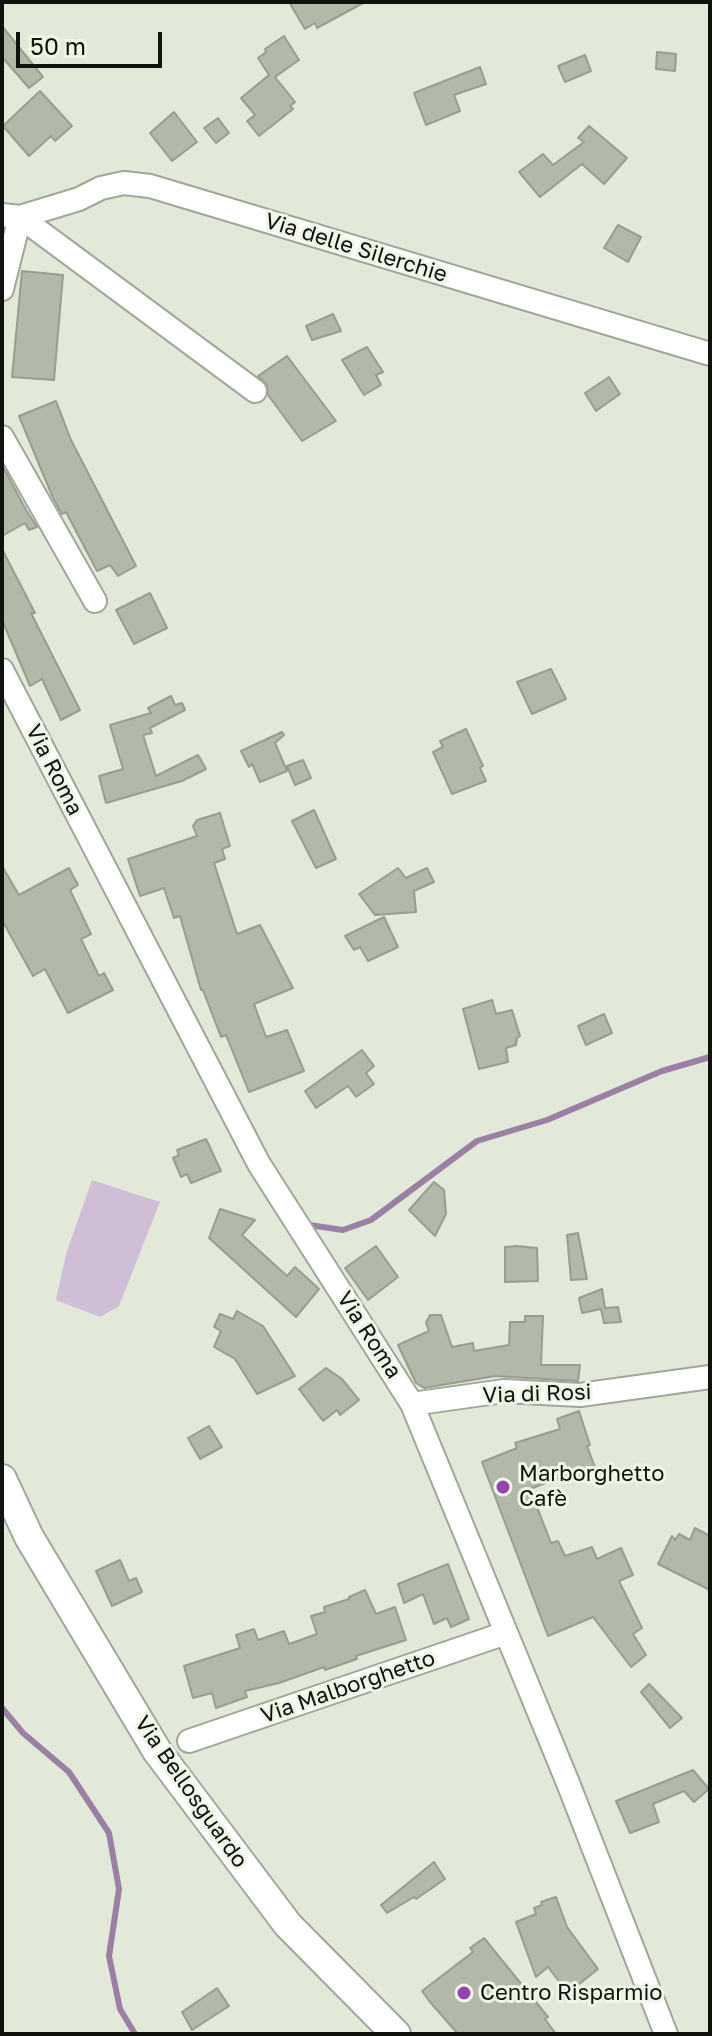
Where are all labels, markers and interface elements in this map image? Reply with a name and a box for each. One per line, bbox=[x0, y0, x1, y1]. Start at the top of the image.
scale bar bbox=[20, 16, 166, 66]
text: 50 m bbox=[30, 31, 86, 60]
street label: Via delle Silerchie bbox=[262, 208, 450, 288]
street label: Via Roma bbox=[20, 720, 88, 820]
street label: Via Roma bbox=[331, 1287, 407, 1383]
street label: Via di Rosi bbox=[482, 1379, 592, 1409]
place label: Marborghetto Cafè bbox=[519, 1461, 664, 1512]
marker: Marborghetto Cafè bbox=[494, 1478, 512, 1496]
street label: Via Malborghetto bbox=[257, 1645, 439, 1729]
street label: Via Bellosguardo bbox=[129, 1711, 253, 1873]
place label: Centro Risparmio bbox=[480, 1980, 663, 2006]
marker: Centro Risparmio bbox=[455, 1984, 473, 2002]

